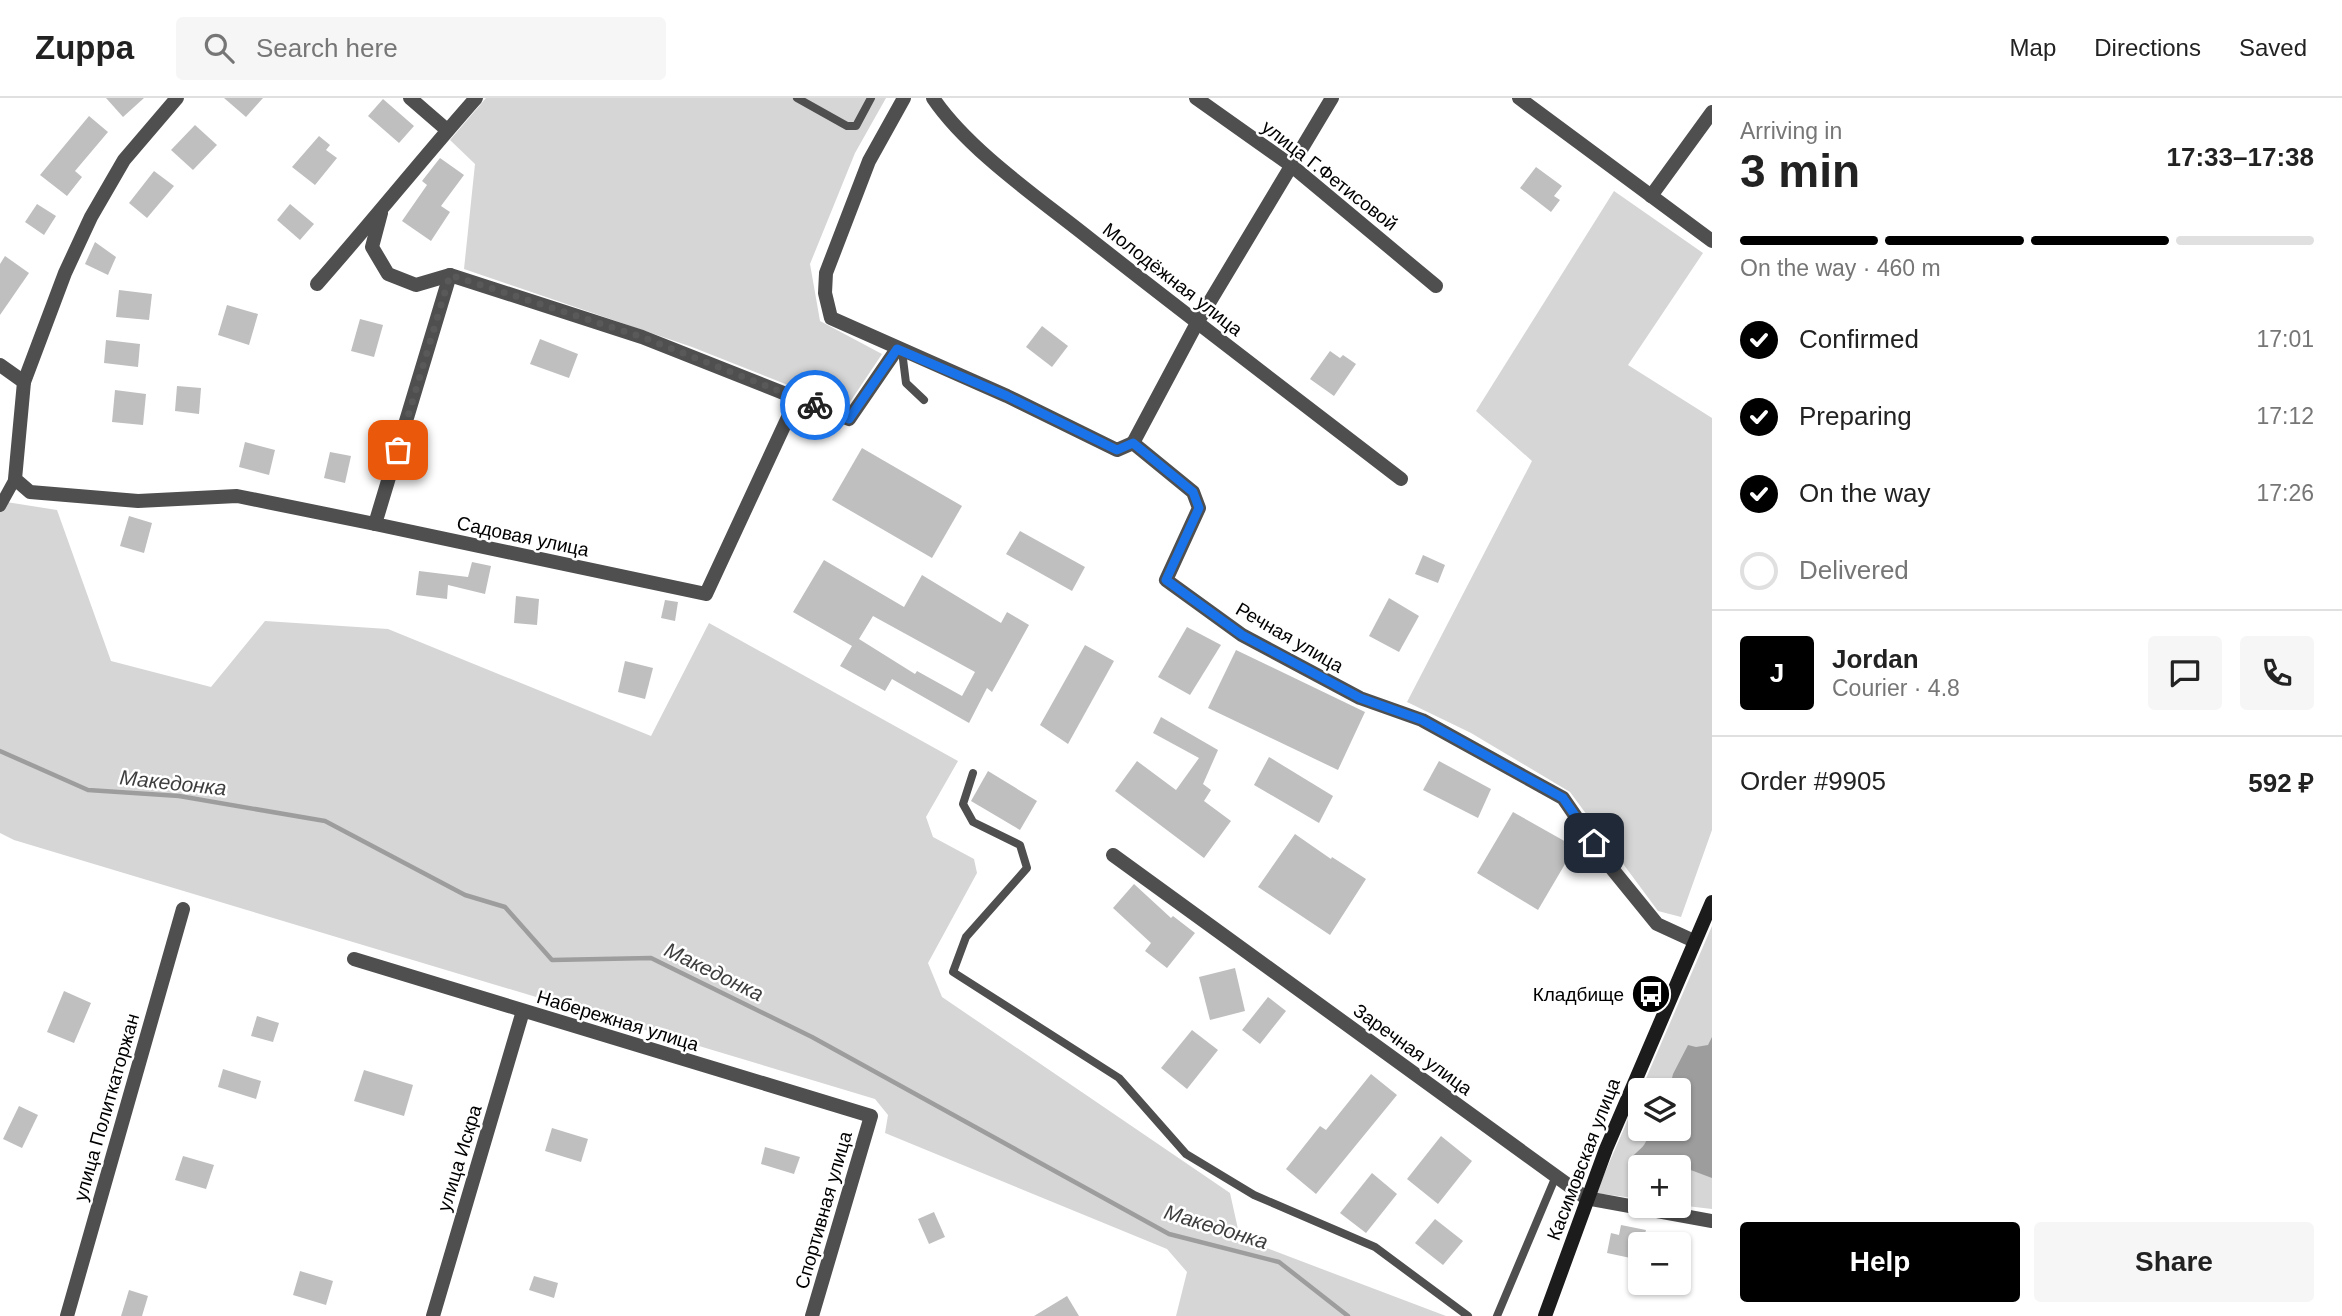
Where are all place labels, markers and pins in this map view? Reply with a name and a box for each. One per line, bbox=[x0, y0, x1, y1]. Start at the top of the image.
pin bbox=[368, 420, 428, 480]
pin bbox=[1564, 813, 1624, 873]
bus stop icon: Кладбище bbox=[1630, 973, 1672, 1015]
place label: Кладбище bbox=[1533, 984, 1624, 1005]

